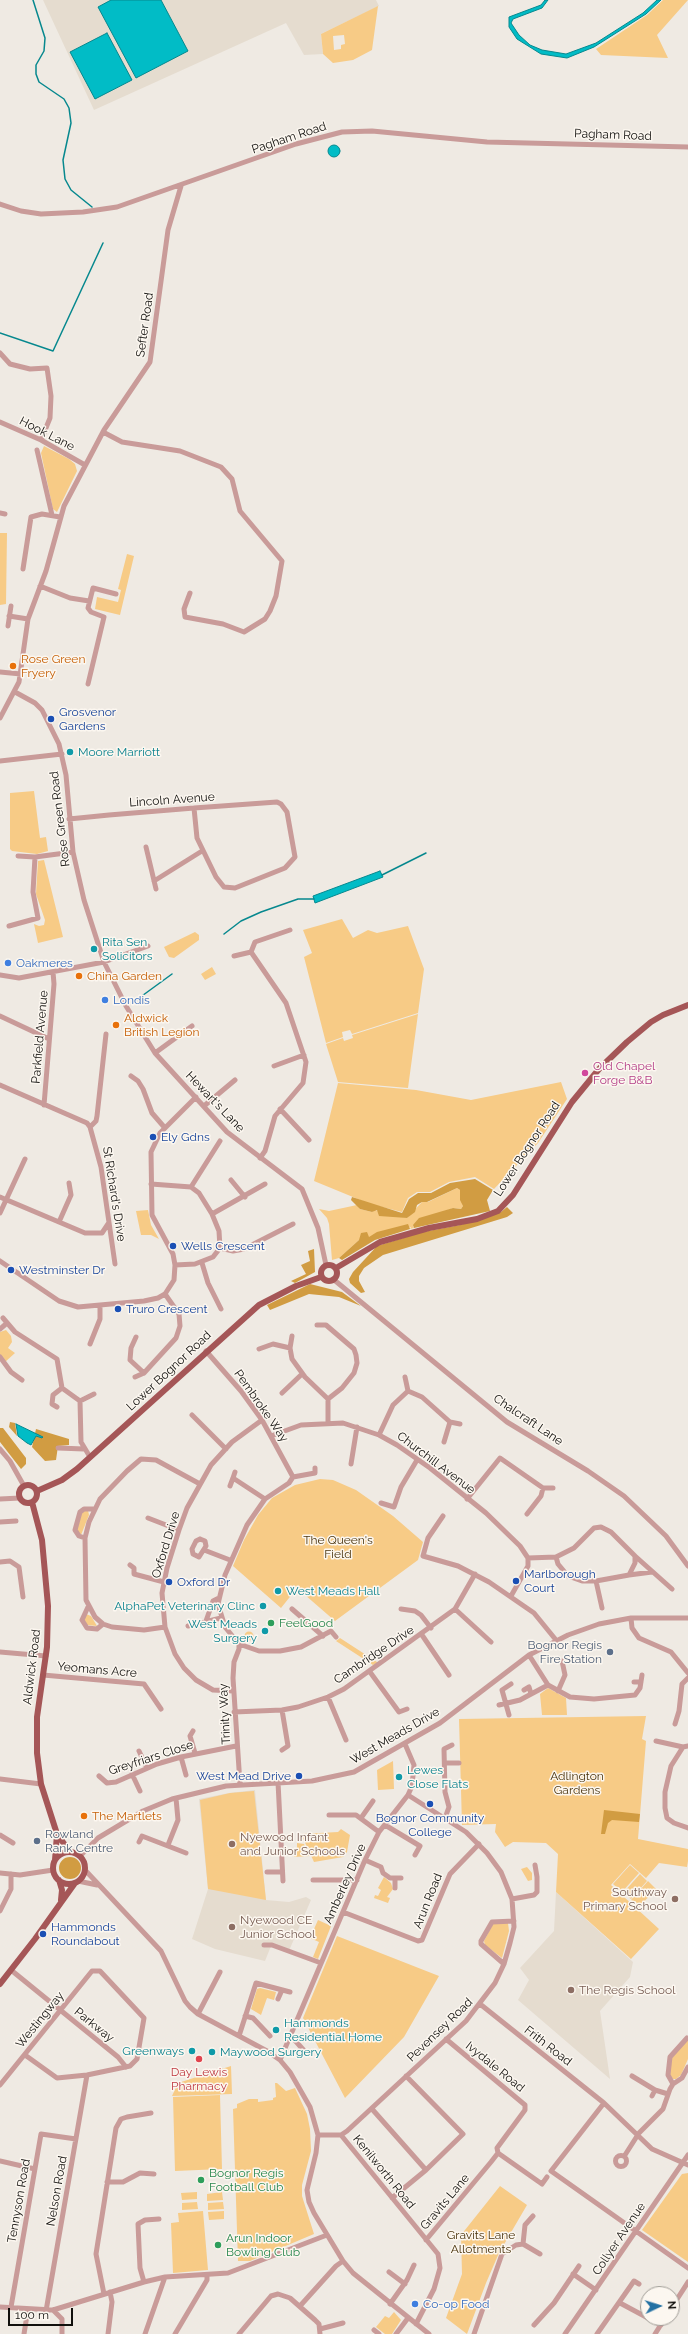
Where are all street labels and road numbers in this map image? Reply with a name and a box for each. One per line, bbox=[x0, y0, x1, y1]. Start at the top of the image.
street label: Pagham Road bbox=[250, 119, 328, 157]
street label: Pagham Road bbox=[574, 126, 652, 144]
street label: Sefter Road bbox=[133, 292, 157, 358]
street label: Hook Lane bbox=[17, 414, 77, 454]
street label: Rose Green Road bbox=[47, 770, 73, 868]
street label: Lincoln Avenue bbox=[129, 790, 215, 810]
street label: Parkfield Avenue bbox=[29, 990, 51, 1084]
street label: Hewart's Lane bbox=[182, 1069, 248, 1135]
street label: Lower Bognor Road bbox=[491, 1099, 563, 1199]
street label: St Richard's Drive bbox=[99, 1145, 129, 1243]
street label: Lower Bognor Road bbox=[124, 1328, 214, 1414]
street label: Pembroke Way bbox=[231, 1367, 291, 1445]
street label: Chalcraft Lane bbox=[490, 1391, 566, 1449]
street label: Churchill Avenue bbox=[394, 1429, 478, 1497]
street label: Oxford Drive bbox=[149, 1510, 183, 1580]
street label: Cambridge Drive bbox=[331, 1623, 417, 1687]
street label: Aldwick Road bbox=[20, 1628, 44, 1706]
street label: Yeomans Acre bbox=[57, 1659, 137, 1681]
street label: Trinity Way bbox=[216, 1683, 234, 1745]
street label: West Meads Drive bbox=[348, 1705, 442, 1767]
street label: Greyfriars Close bbox=[107, 1738, 195, 1778]
street label: Amberley Drive bbox=[321, 1842, 369, 1926]
street label: Arun Road bbox=[410, 1871, 446, 1931]
street label: Westingway bbox=[13, 1989, 67, 2051]
street label: Pevensey Road bbox=[404, 1995, 476, 2065]
street label: Parkway bbox=[71, 2005, 117, 2045]
street label: Frith Road bbox=[521, 2023, 575, 2069]
street label: Ivydale Road bbox=[463, 2039, 527, 2095]
street label: Kenilworth Road bbox=[350, 2132, 418, 2212]
street label: Nelson Road bbox=[44, 2155, 70, 2227]
street label: Tennyson Road bbox=[5, 2158, 33, 2244]
street label: Gravits Lane bbox=[417, 2171, 473, 2233]
street label: Collyer Avenue bbox=[589, 2200, 649, 2278]

